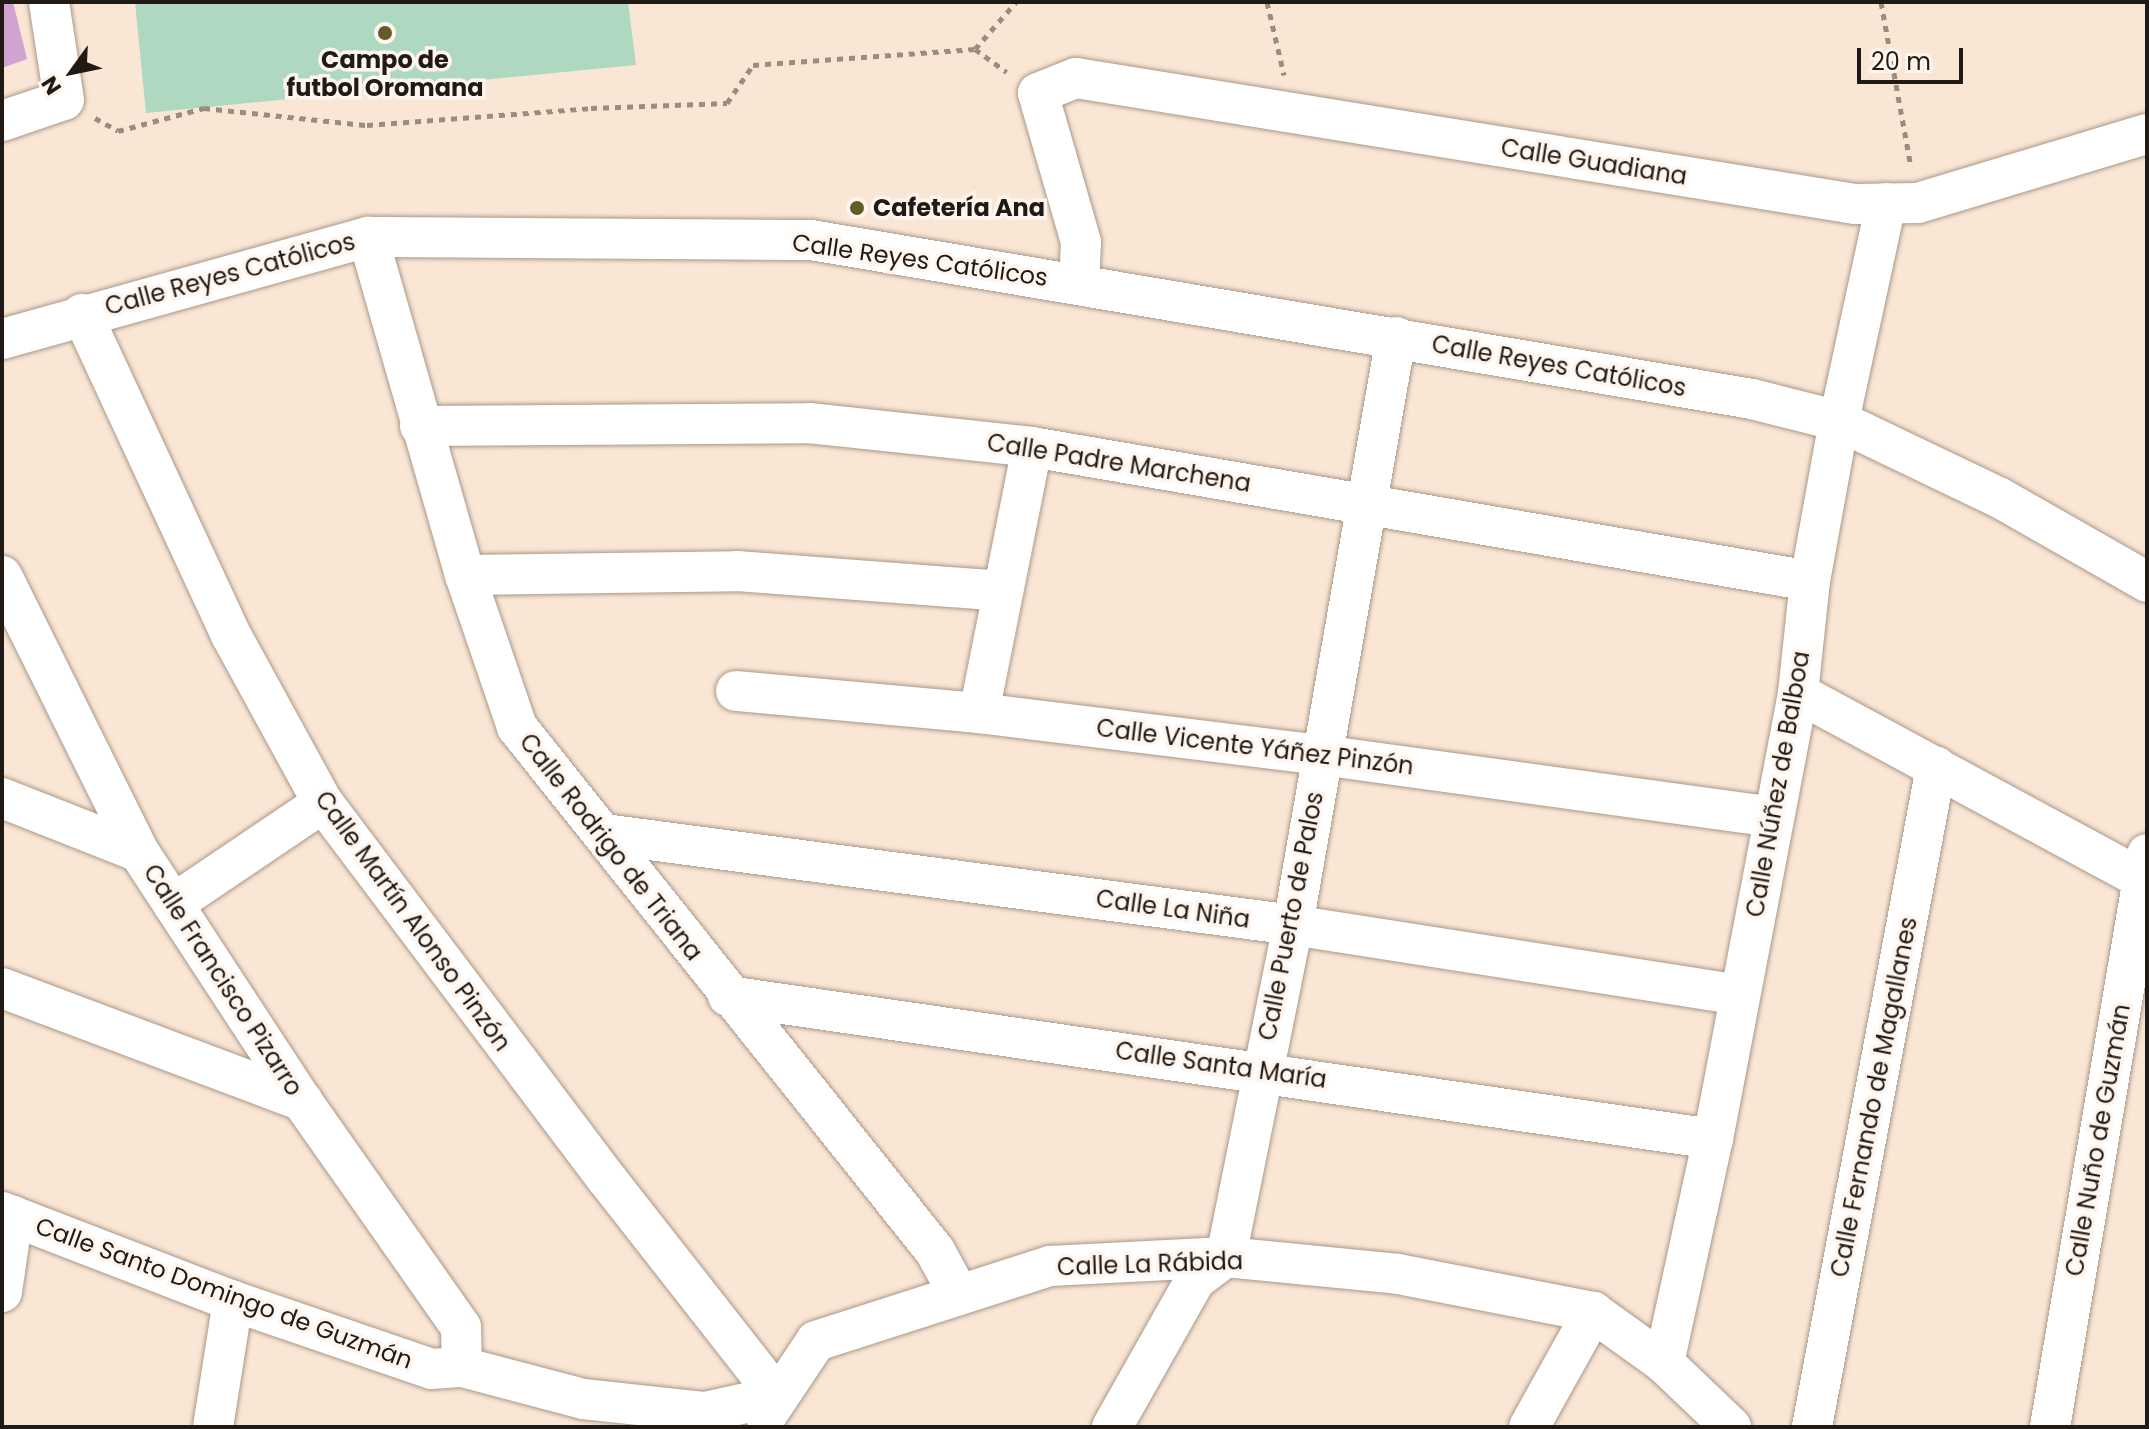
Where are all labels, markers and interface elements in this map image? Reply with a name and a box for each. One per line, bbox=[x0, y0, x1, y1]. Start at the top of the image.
marker: Campo de futbol Oromana bbox=[376, 24, 394, 42]
north arrow bbox=[32, 32, 112, 112]
scale bar bbox=[1861, 32, 1967, 82]
text: 20 m bbox=[1871, 45, 1931, 78]
place label: Campo de futbol Oromana bbox=[287, 46, 483, 102]
text: N bbox=[34, 70, 69, 101]
street label: Calle Guadiana bbox=[1499, 133, 1689, 191]
place label: Cafetería Ana bbox=[873, 194, 1045, 222]
marker: Cafetería Ana bbox=[848, 199, 866, 217]
street label: Calle Reyes Católicos bbox=[102, 227, 358, 321]
street label: Calle Reyes Católicos bbox=[790, 228, 1050, 292]
street label: Calle Reyes Católicos bbox=[1430, 329, 1688, 403]
street label: Calle Padre Marchena bbox=[985, 428, 1253, 498]
street label: Calle Núñez de Balboa bbox=[1740, 649, 1816, 919]
street label: Calle Vicente Yáñez Pinzón bbox=[1095, 713, 1415, 781]
street label: Calle Rodrigo de Triana bbox=[513, 728, 709, 966]
street label: Calle Martín Alonso Pinzón bbox=[309, 786, 517, 1056]
street label: Calle Puerto de Palos bbox=[1253, 789, 1329, 1043]
street label: Calle Francisco Pizarro bbox=[137, 859, 309, 1101]
street label: Calle La Niña bbox=[1094, 884, 1252, 934]
street label: Calle Fernando de Magallanes bbox=[1825, 914, 1923, 1280]
street label: Calle Nuño de Guzmán bbox=[2060, 1002, 2136, 1278]
street label: Calle Santa María bbox=[1114, 1036, 1328, 1094]
street label: Calle Santo Domingo de Guzmán bbox=[32, 1211, 416, 1375]
street label: Calle La Rábida bbox=[1056, 1246, 1244, 1282]

